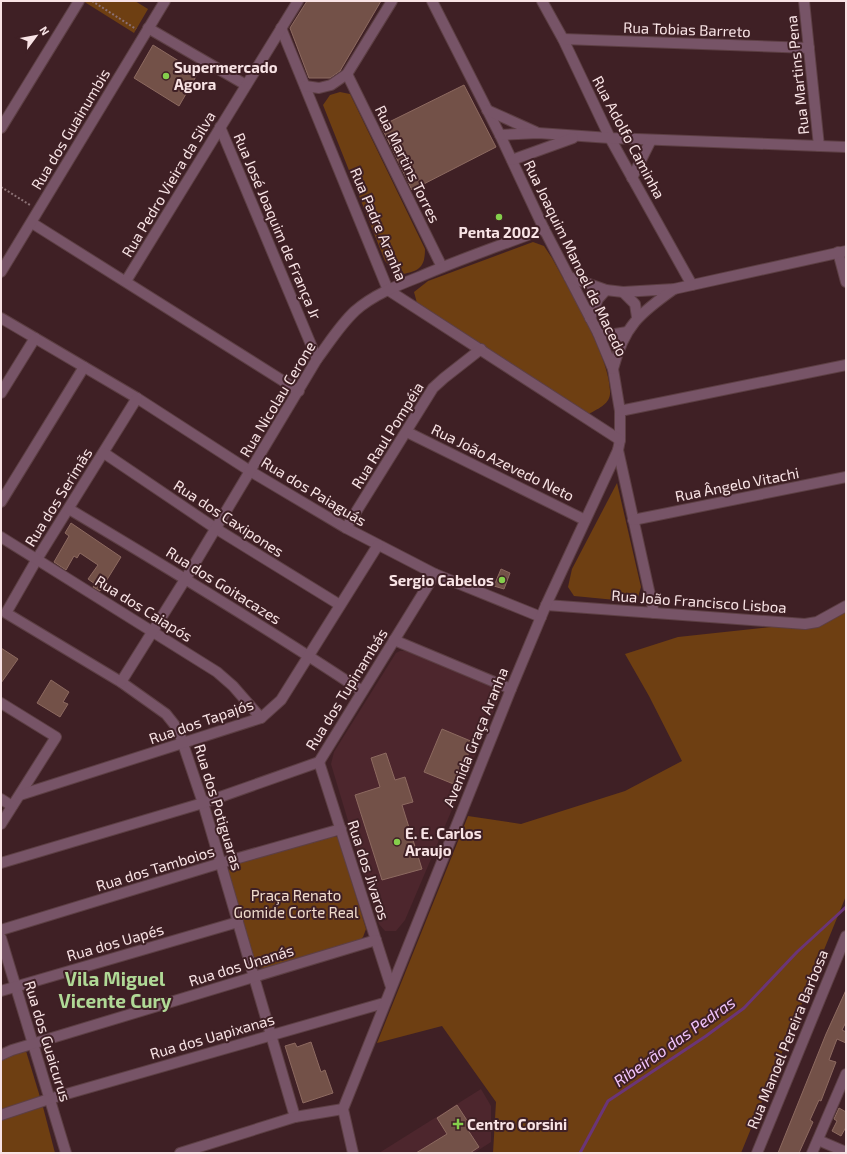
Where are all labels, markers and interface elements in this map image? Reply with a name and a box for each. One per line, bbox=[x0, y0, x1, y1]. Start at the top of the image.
street label: Rua Martins Pena bbox=[782, 15, 812, 135]
north arrow bbox=[16, 16, 56, 56]
street label: Rua Tobias Barreto bbox=[623, 18, 751, 40]
text: N bbox=[37, 24, 53, 37]
place label: Supermercado Agora bbox=[174, 58, 278, 93]
street label: Rua dos Guainumbis bbox=[27, 65, 113, 193]
marker: Supermercado Agora bbox=[161, 71, 171, 81]
street label: Rua Adolfo Caminha bbox=[589, 72, 669, 202]
street label: Rua Martins Torres bbox=[372, 102, 444, 226]
street label: Rua Pedro Vieira da Silva bbox=[117, 108, 219, 260]
street label: Rua José Joaquim de França Jr bbox=[230, 130, 326, 322]
street label: Rua Joaquim Manoel de Macedo bbox=[521, 157, 631, 359]
street label: Rua Padre Aranha bbox=[347, 165, 411, 283]
marker: Penta 2002 bbox=[494, 212, 504, 222]
place label: Penta 2002 bbox=[458, 223, 540, 241]
street label: Rua Nicolau Cerone bbox=[235, 338, 319, 460]
street label: Rua Raul Pompéia bbox=[347, 378, 427, 492]
street label: Rua João Azevedo Neto bbox=[429, 420, 577, 504]
street label: Rua dos Serimãs bbox=[21, 444, 95, 550]
street label: Rua dos Paiaguás bbox=[258, 453, 370, 529]
street label: Rua Ângelo Vitachi bbox=[673, 463, 801, 505]
street label: Rua dos Caxipones bbox=[171, 476, 287, 560]
street label: Rua dos Goitacazes bbox=[163, 542, 285, 628]
street label: Rua dos Caiapós bbox=[92, 571, 196, 645]
place label: Sergio Cabelos bbox=[389, 571, 494, 589]
marker: Sergio Cabelos bbox=[497, 575, 507, 585]
street label: Rua João Francisco Lisboa bbox=[611, 586, 787, 616]
street label: Rua dos Tupinambás bbox=[301, 625, 391, 753]
street label: Avenida Graça Aranha bbox=[439, 665, 512, 810]
street label: Rua dos Tapajós bbox=[146, 695, 256, 748]
street label: Rua dos Potiguaras bbox=[191, 742, 247, 872]
street label: Rua dos Jivaros bbox=[344, 818, 394, 922]
place label: E. E. Carlos Araujo bbox=[405, 824, 482, 859]
marker: E. E. Carlos Araujo bbox=[392, 837, 402, 847]
street label: Rua dos Tamboios bbox=[94, 841, 216, 895]
park label: Praça Renato Gomide Corte Real bbox=[234, 886, 359, 921]
street label: Rua dos Uapés bbox=[64, 920, 166, 964]
street label: Rua dos Unanás bbox=[186, 940, 296, 990]
street label: Rua Manoel Pereira Barbosa bbox=[743, 947, 831, 1131]
district label: Vila Miguel Vicente Cury bbox=[58, 967, 172, 1013]
street label: Rua dos Guaicurus bbox=[21, 978, 75, 1104]
water label: Ribeirão das Pedras bbox=[610, 992, 738, 1090]
street label: Rua dos Uapixanas bbox=[148, 1010, 276, 1062]
place label: Centro Corsini bbox=[467, 1115, 567, 1133]
marker: Centro Corsini bbox=[452, 1118, 464, 1130]

